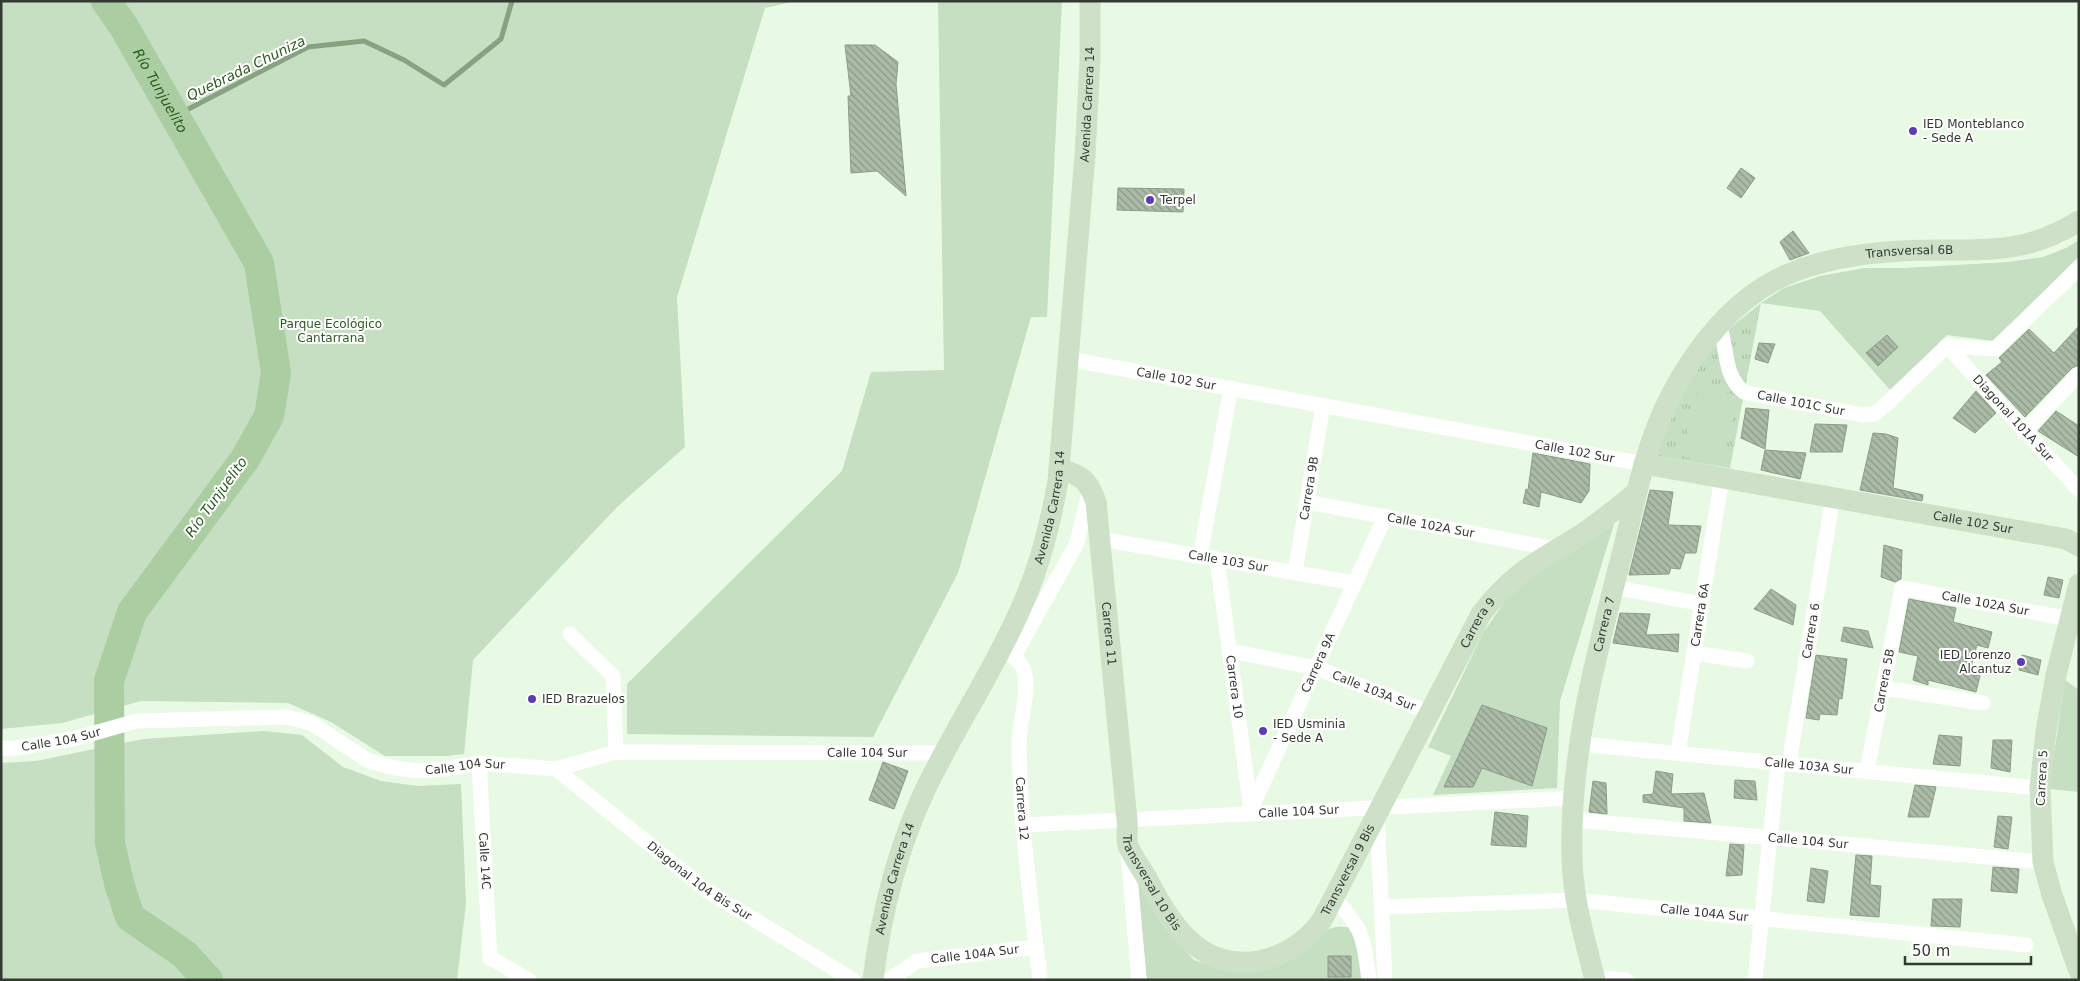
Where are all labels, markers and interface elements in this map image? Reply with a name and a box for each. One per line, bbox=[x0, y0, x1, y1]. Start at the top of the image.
water label: Quebrada Chuniza bbox=[184, 32, 308, 104]
water label: Río Tunjuelito bbox=[130, 46, 191, 136]
street label: Avenida Carrera 14 bbox=[1077, 47, 1097, 163]
place label: IED Monteblanco - Sede A bbox=[1923, 117, 2024, 145]
marker: IED Monteblanco - Sede A bbox=[1907, 125, 1919, 137]
place label: Terpel bbox=[1159, 193, 1196, 207]
marker: Terpel bbox=[1144, 194, 1156, 206]
street label: Transversal 6B bbox=[1864, 243, 1953, 261]
park label: Parque Ecológico Cantarrana bbox=[280, 317, 382, 345]
street label: Calle 102 Sur bbox=[1135, 365, 1217, 393]
street label: Diagonal 101A Sur bbox=[1970, 372, 2056, 464]
street label: Calle 101C Sur bbox=[1756, 388, 1846, 418]
street label: Calle 102 Sur bbox=[1534, 437, 1616, 465]
street label: Avenida Carrera 14 bbox=[1031, 450, 1068, 566]
water label: Río Tunjuelito bbox=[182, 454, 250, 540]
street label: Carrera 9B bbox=[1297, 455, 1321, 521]
street label: Calle 102 Sur bbox=[1932, 509, 2014, 536]
street label: Calle 102A Sur bbox=[1386, 510, 1476, 540]
street label: Calle 103 Sur bbox=[1187, 547, 1269, 575]
street label: Carrera 6A bbox=[1688, 581, 1712, 648]
street label: Calle 102A Sur bbox=[1940, 588, 2030, 618]
street label: Carrera 9 bbox=[1457, 595, 1498, 651]
street label: Carrera 7 bbox=[1591, 595, 1618, 653]
street label: Carrera 11 bbox=[1099, 601, 1119, 666]
street label: Carrera 6 bbox=[1799, 602, 1822, 660]
street label: Carrera 9A bbox=[1298, 630, 1338, 695]
street label: Carrera 5B bbox=[1871, 648, 1897, 714]
place label: IED Lorenzo Alcantuz bbox=[1940, 648, 2011, 676]
street label: Carrera 10 bbox=[1223, 654, 1246, 719]
marker: IED Lorenzo Alcantuz bbox=[2015, 656, 2027, 668]
street label: Calle 103A Sur bbox=[1330, 668, 1418, 714]
place label: IED Brazuelos bbox=[542, 692, 625, 706]
marker: IED Brazuelos bbox=[526, 693, 538, 705]
place label: IED Usminia - Sede A bbox=[1273, 717, 1346, 745]
street label: Calle 104 Sur bbox=[20, 725, 102, 754]
marker: IED Usminia - Sede A bbox=[1257, 725, 1269, 737]
street label: Calle 104 Sur bbox=[827, 746, 908, 760]
street label: Carrera 5 bbox=[2034, 750, 2050, 806]
street label: Calle 103A Sur bbox=[1764, 755, 1854, 777]
street label: Calle 104 Sur bbox=[425, 756, 506, 777]
street label: Carrera 12 bbox=[1013, 776, 1031, 841]
street label: Calle 104 Sur bbox=[1258, 803, 1339, 820]
street label: Avenida Carrera 14 bbox=[873, 821, 917, 936]
street label: Transversal 9 Bis bbox=[1318, 822, 1378, 919]
street label: Calle 104 Sur bbox=[1767, 830, 1849, 852]
street label: Calle 14C bbox=[476, 832, 493, 890]
street label: Transversal 10 Bis bbox=[1120, 833, 1184, 933]
street label: Diagonal 104 Bis Sur bbox=[644, 838, 754, 923]
street label: Calle 104A Sur bbox=[1659, 901, 1749, 924]
scale bar bbox=[1905, 934, 2031, 966]
street label: Calle 104A Sur bbox=[930, 942, 1020, 966]
text: 50 m bbox=[1912, 942, 1950, 960]

